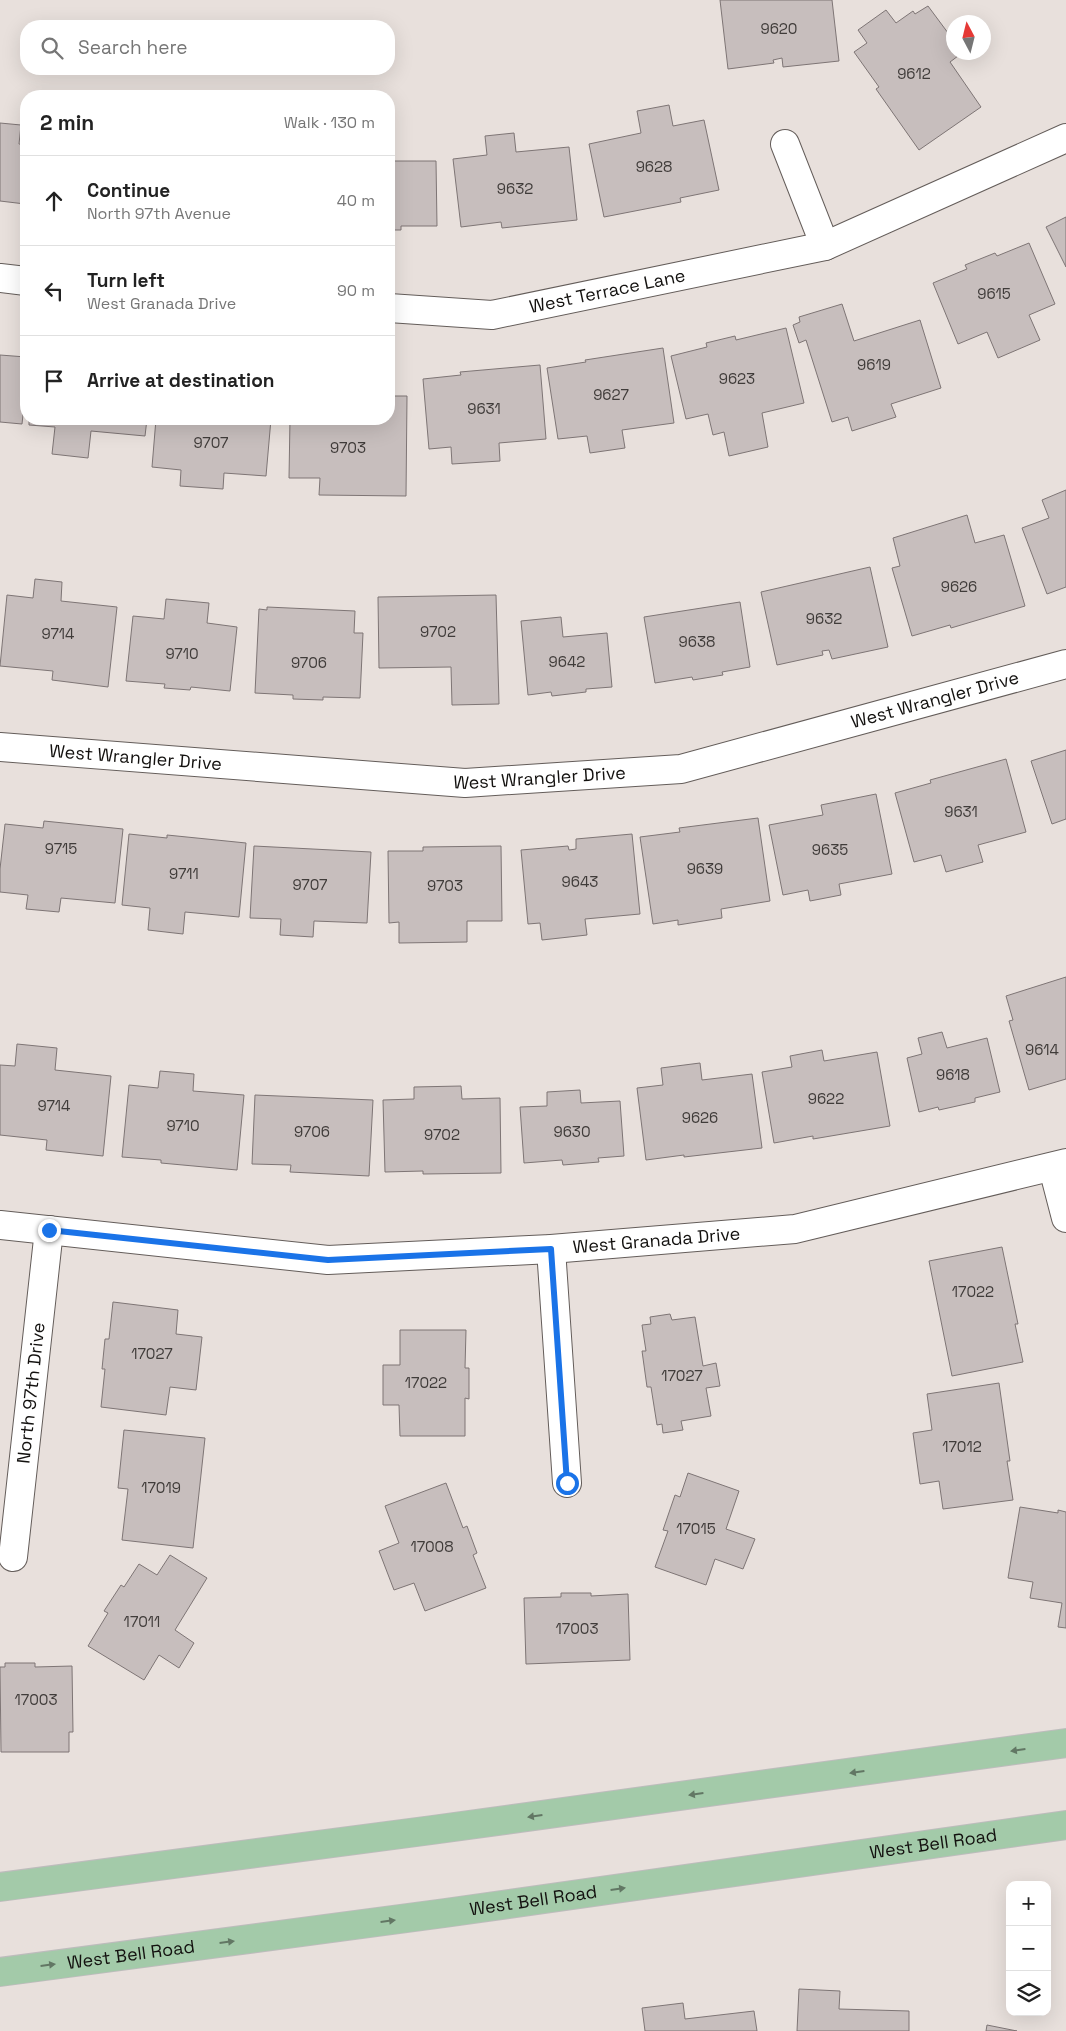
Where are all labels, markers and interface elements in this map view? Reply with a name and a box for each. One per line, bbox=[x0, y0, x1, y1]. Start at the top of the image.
north arrow bbox=[946, 15, 991, 60]
house number: 9620 bbox=[761, 19, 797, 38]
search box bbox=[20, 20, 395, 75]
icon: search bbox=[38, 34, 66, 62]
text: Search here bbox=[78, 35, 188, 60]
house number: 9612 bbox=[897, 64, 931, 83]
text: 2 min bbox=[40, 109, 94, 136]
text: Walk · 130 m bbox=[284, 112, 375, 133]
house number: 9628 bbox=[636, 157, 672, 176]
text: Continue bbox=[87, 178, 170, 203]
house number: 9632 bbox=[497, 179, 533, 198]
icon: ahead bbox=[40, 187, 68, 215]
text: 40 m bbox=[337, 190, 375, 211]
text: North 97th Avenue bbox=[87, 203, 231, 224]
street label: West Terrace Lane bbox=[527, 263, 687, 318]
text: Turn left bbox=[87, 268, 165, 293]
icon: left bbox=[40, 277, 68, 305]
text: 90 m bbox=[337, 280, 375, 301]
house number: 9615 bbox=[977, 284, 1011, 303]
text: West Granada Drive bbox=[87, 293, 236, 314]
house number: 9619 bbox=[857, 355, 891, 374]
icon: arrive bbox=[40, 367, 68, 395]
text: Arrive at destination bbox=[87, 368, 275, 393]
house number: 9623 bbox=[719, 369, 755, 388]
house number: 9627 bbox=[593, 385, 629, 404]
house number: 9631 bbox=[467, 399, 501, 418]
house number: 9707 bbox=[193, 433, 229, 452]
house number: 9703 bbox=[330, 438, 366, 457]
house number: 9626 bbox=[941, 577, 977, 596]
house number: 9632 bbox=[806, 609, 842, 628]
house number: 9702 bbox=[420, 622, 456, 641]
house number: 9714 bbox=[42, 624, 74, 643]
house number: 9638 bbox=[679, 632, 715, 651]
house number: 9710 bbox=[165, 644, 199, 663]
house number: 9642 bbox=[549, 652, 585, 671]
house number: 9706 bbox=[291, 653, 327, 672]
street label: West Wrangler Drive bbox=[848, 665, 1021, 733]
street label: West Wrangler Drive bbox=[48, 739, 223, 775]
street label: West Wrangler Drive bbox=[452, 761, 627, 794]
house number: 9631 bbox=[944, 802, 978, 821]
house number: 9715 bbox=[45, 839, 77, 858]
house number: 9635 bbox=[812, 840, 848, 859]
house number: 9639 bbox=[687, 859, 723, 878]
house number: 9711 bbox=[169, 864, 199, 883]
house number: 9643 bbox=[562, 872, 598, 891]
house number: 9707 bbox=[292, 875, 328, 894]
house number: 9703 bbox=[427, 876, 463, 895]
house number: 9614 bbox=[1025, 1040, 1059, 1059]
house number: 9618 bbox=[936, 1065, 970, 1084]
house number: 9622 bbox=[808, 1089, 844, 1108]
house number: 9714 bbox=[38, 1096, 70, 1115]
house number: 9626 bbox=[682, 1108, 718, 1127]
house number: 9710 bbox=[166, 1116, 200, 1135]
house number: 9706 bbox=[294, 1122, 330, 1141]
house number: 9630 bbox=[553, 1122, 591, 1141]
house number: 9702 bbox=[424, 1125, 460, 1144]
route end bbox=[38, 1219, 61, 1242]
street label: West Granada Drive bbox=[572, 1222, 741, 1258]
house number: 17022 bbox=[952, 1282, 994, 1301]
street label: North 97th Drive bbox=[11, 1321, 50, 1465]
house number: 17027 bbox=[131, 1344, 173, 1363]
house number: 17027 bbox=[661, 1366, 703, 1385]
house number: 17022 bbox=[405, 1373, 447, 1392]
house number: 17012 bbox=[942, 1437, 982, 1456]
route start bbox=[556, 1472, 579, 1495]
house number: 17019 bbox=[141, 1478, 181, 1497]
house number: 17015 bbox=[676, 1519, 716, 1538]
house number: 17008 bbox=[410, 1537, 454, 1556]
house number: 17011 bbox=[124, 1612, 160, 1631]
house number: 17003 bbox=[556, 1619, 598, 1638]
house number: 17003 bbox=[15, 1690, 57, 1709]
one-way arrow bbox=[1009, 1746, 1025, 1754]
one-way arrow bbox=[848, 1768, 864, 1776]
one-way arrow bbox=[687, 1790, 703, 1798]
one-way arrow bbox=[526, 1812, 542, 1820]
street label: West Bell Road bbox=[868, 1823, 998, 1864]
street label: West Bell Road bbox=[468, 1880, 598, 1920]
map controls bbox=[1006, 1881, 1051, 2016]
button: + bbox=[1006, 1881, 1051, 1926]
one-way arrow bbox=[611, 1885, 627, 1893]
one-way arrow bbox=[380, 1917, 396, 1925]
button: − bbox=[1006, 1926, 1051, 1971]
street label: West Bell Road bbox=[66, 1934, 196, 1974]
one-way arrow bbox=[219, 1938, 235, 1946]
one-way arrow bbox=[41, 1961, 57, 1969]
button: layers bbox=[1006, 1971, 1051, 2016]

